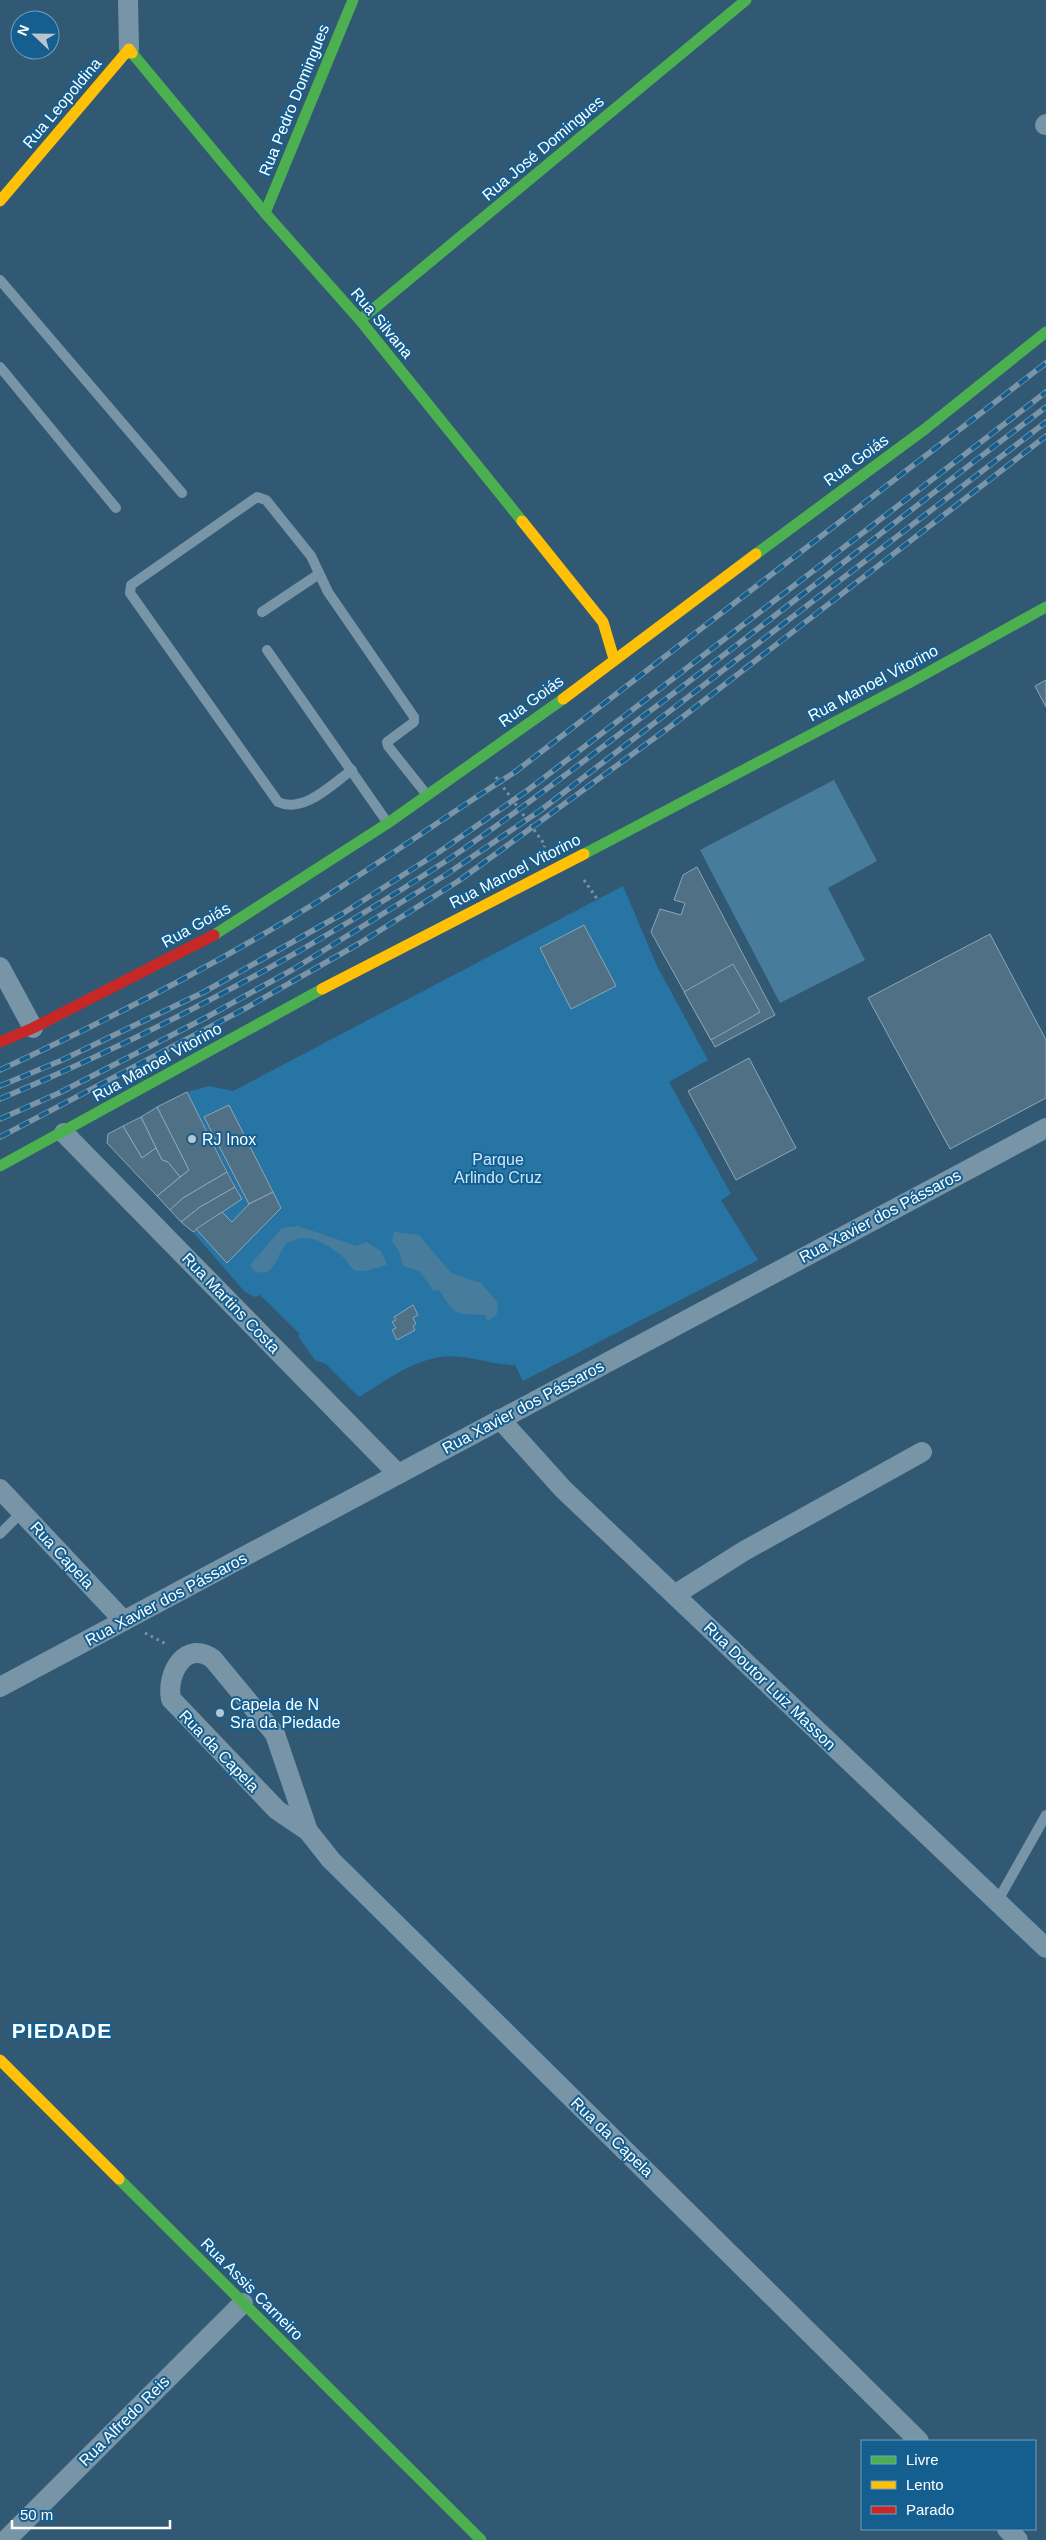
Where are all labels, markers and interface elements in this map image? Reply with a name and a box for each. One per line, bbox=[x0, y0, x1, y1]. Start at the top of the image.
north arrow bbox=[10, 10, 60, 60]
text: N bbox=[14, 22, 32, 38]
street label: Rua Pedro Domingues bbox=[256, 22, 332, 178]
street label: Rua Leopoldina bbox=[19, 55, 105, 151]
street label: Rua José Domingues bbox=[479, 92, 607, 204]
street label: Rua Silvana bbox=[348, 284, 416, 362]
street label: Rua Goiás bbox=[820, 431, 892, 489]
street label: Rua Manoel Vitorino bbox=[805, 641, 941, 724]
street label: Rua Goiás bbox=[495, 672, 567, 730]
street label: Rua Manoel Vitorino bbox=[447, 831, 583, 911]
street label: Rua Goiás bbox=[159, 899, 233, 951]
street label: Rua Manoel Vitorino bbox=[90, 1019, 224, 1105]
place label: RJ Inox bbox=[202, 1131, 256, 1148]
marker: RJ Inox bbox=[186, 1133, 198, 1145]
park label: Parque Arlindo Cruz bbox=[454, 1151, 542, 1186]
street label: Rua Xavier dos Pássaros bbox=[796, 1166, 964, 1266]
street label: Rua Martins Costa bbox=[179, 1249, 283, 1357]
street label: Rua Xavier dos Pássaros bbox=[439, 1357, 607, 1457]
street label: Rua Capela bbox=[27, 1518, 97, 1592]
street label: Rua Xavier dos Pássaros bbox=[82, 1549, 250, 1649]
street label: Rua Doutor Luiz Masson bbox=[701, 1619, 839, 1753]
place label: Capela de N Sra da Piedade bbox=[230, 1696, 340, 1731]
street label: Rua da Capela bbox=[176, 1707, 262, 1795]
marker: Capela de N Sra da Piedade bbox=[214, 1707, 226, 1719]
district label: PIEDADE bbox=[12, 2019, 112, 2042]
street label: Rua da Capela bbox=[568, 2094, 656, 2180]
street label: Rua Assis Carneiro bbox=[198, 2235, 306, 2343]
street label: Rua Alfredo Reis bbox=[76, 2373, 172, 2469]
legend bbox=[861, 2440, 1036, 2530]
text: Livre bbox=[906, 2451, 939, 2468]
text: Lento bbox=[906, 2476, 944, 2493]
scale bar bbox=[12, 2498, 170, 2530]
text: Parado bbox=[906, 2501, 954, 2518]
text: 50 m bbox=[20, 2506, 53, 2523]

